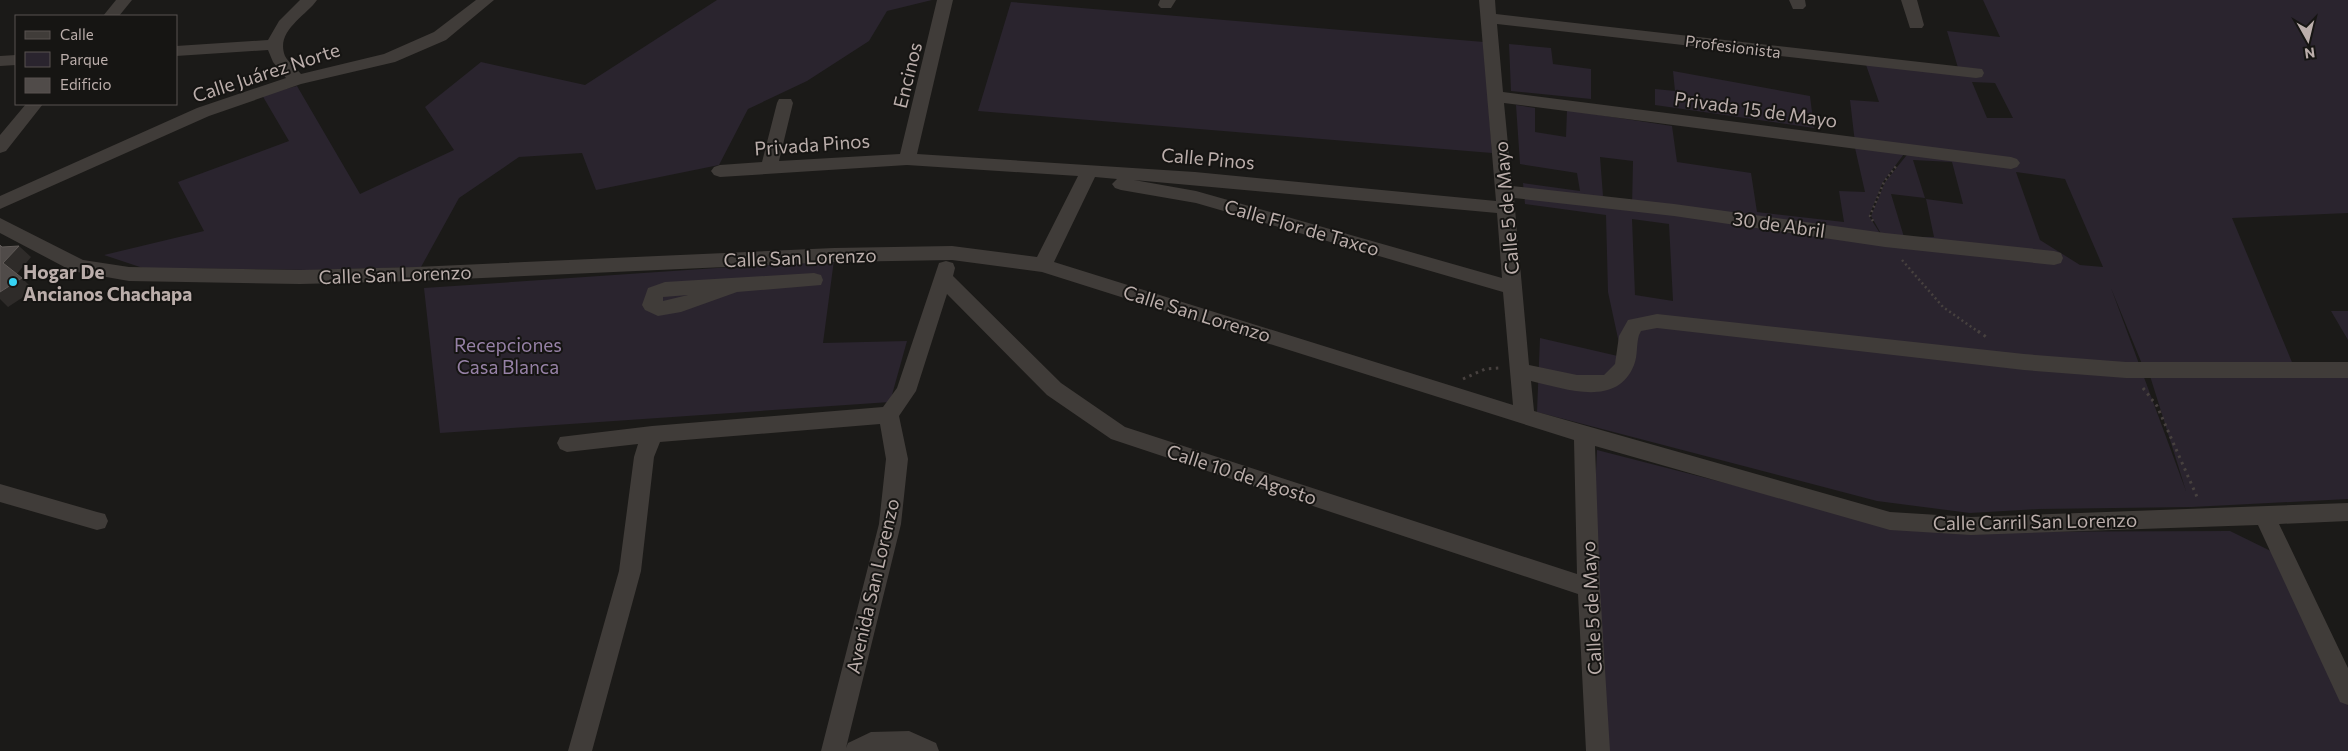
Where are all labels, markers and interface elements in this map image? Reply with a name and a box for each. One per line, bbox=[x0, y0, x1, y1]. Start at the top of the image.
legend bbox=[15, 15, 178, 105]
north arrow bbox=[2283, 15, 2333, 65]
text: Calle bbox=[60, 25, 94, 43]
street label: Profesionista bbox=[1684, 31, 1782, 61]
street label: Calle Juárez Norte bbox=[189, 37, 343, 107]
street label: Encinos bbox=[888, 40, 926, 110]
text: N bbox=[2303, 44, 2316, 63]
text: Parque bbox=[60, 50, 108, 68]
text: Edificio bbox=[60, 75, 111, 93]
street label: Privada 15 de Mayo bbox=[1673, 86, 1839, 132]
street label: Privada Pinos bbox=[753, 128, 871, 160]
street label: Calle 5 de Mayo bbox=[1489, 140, 1523, 276]
street label: Calle Pinos bbox=[1160, 142, 1256, 174]
street label: Calle Flor de Taxco bbox=[1222, 194, 1382, 260]
street label: 30 de Abril bbox=[1731, 206, 1827, 242]
street label: Calle San Lorenzo bbox=[723, 243, 877, 271]
place label: Hogar De Ancianos Chachapa bbox=[23, 260, 192, 305]
street label: Calle San Lorenzo bbox=[318, 260, 472, 288]
marker: Hogar De Ancianos Chachapa bbox=[7, 276, 19, 288]
street label: Calle San Lorenzo bbox=[1120, 280, 1274, 346]
park label: Recepciones Casa Blanca bbox=[454, 333, 562, 378]
street label: Calle 10 de Agosto bbox=[1164, 439, 1320, 509]
street label: Avenida San Lorenzo bbox=[841, 496, 903, 676]
street label: Calle Carril San Lorenzo bbox=[1933, 508, 2137, 534]
street label: Calle 5 de Mayo bbox=[1576, 540, 1606, 676]

